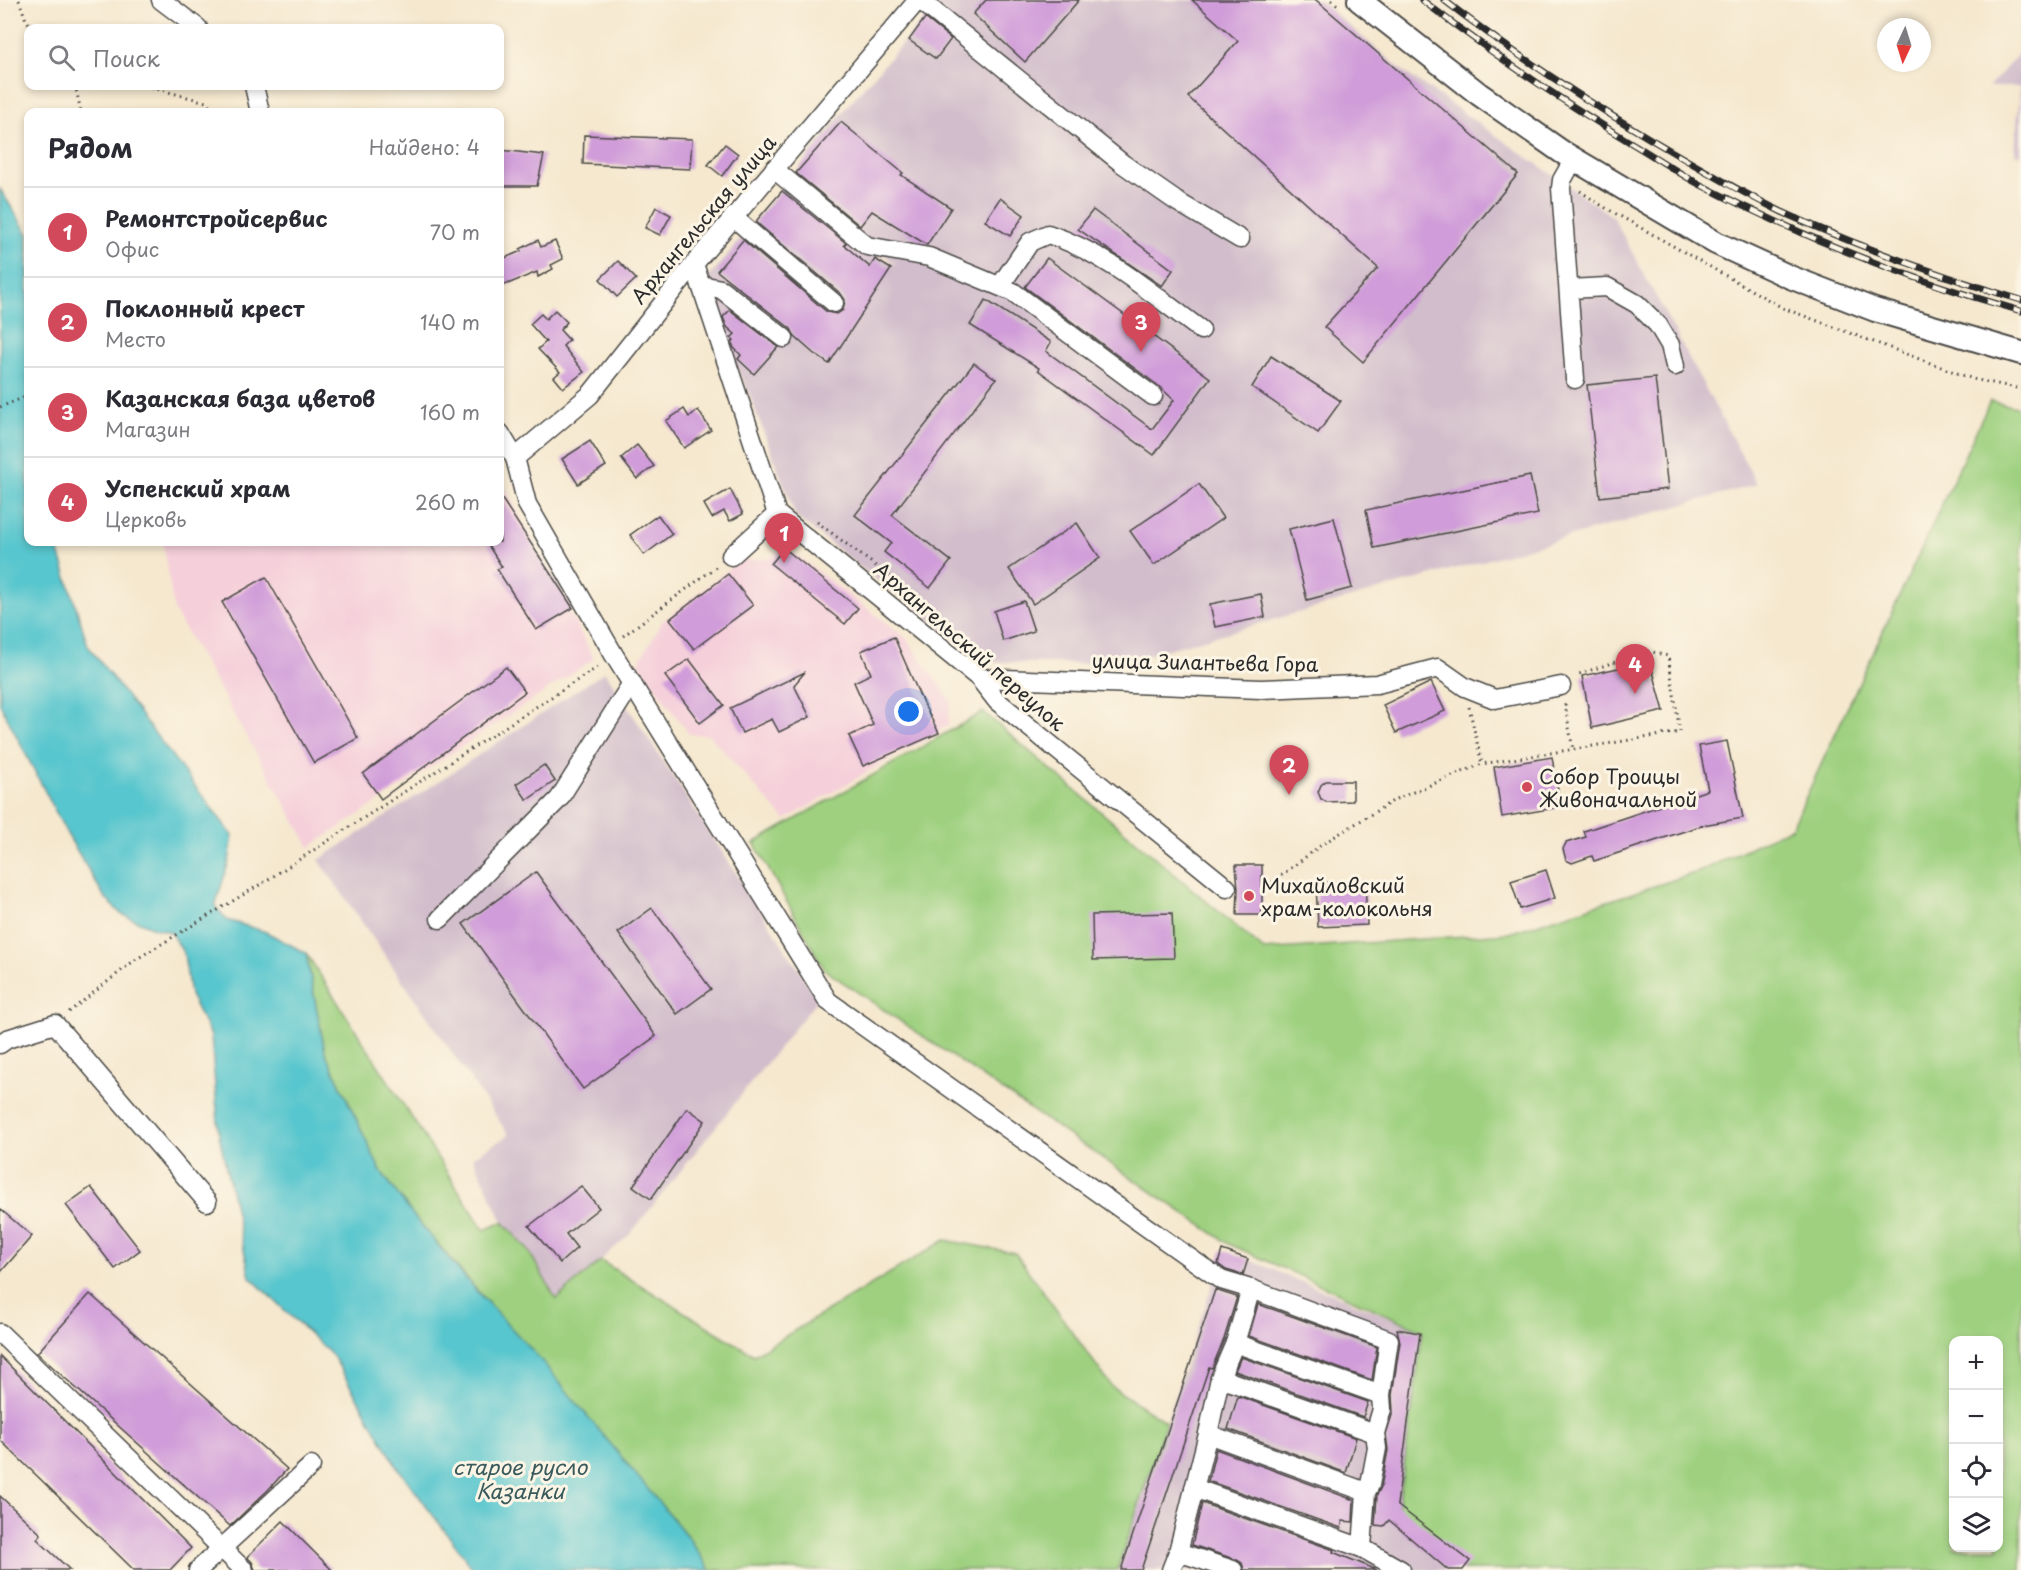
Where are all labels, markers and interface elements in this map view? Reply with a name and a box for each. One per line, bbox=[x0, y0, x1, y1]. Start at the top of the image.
north arrow bbox=[1877, 18, 1931, 72]
search box bbox=[24, 24, 504, 90]
icon: search bbox=[45, 41, 78, 74]
text: Поиск bbox=[93, 41, 160, 74]
text: Рядом bbox=[48, 128, 133, 167]
street label: Архангельская улица bbox=[623, 128, 783, 310]
text: Найдено: 4 bbox=[369, 132, 480, 162]
text: Ремонтстройсервис bbox=[105, 201, 328, 234]
text: 1 bbox=[63, 217, 72, 247]
text: 70 m bbox=[430, 217, 480, 247]
text: Офис bbox=[105, 234, 159, 264]
text: Поклонный крест bbox=[105, 291, 304, 324]
pin: 3 bbox=[1122, 302, 1160, 352]
text: 2 bbox=[60, 307, 75, 337]
text: 140 m bbox=[420, 307, 480, 337]
text: Место bbox=[105, 324, 166, 354]
text: Казанская база цветов bbox=[105, 381, 375, 414]
text: 3 bbox=[61, 397, 74, 427]
text: 160 m bbox=[420, 397, 480, 427]
text: Магазин bbox=[105, 414, 191, 444]
text: Успенский храм bbox=[105, 471, 291, 504]
text: 4 bbox=[61, 487, 74, 517]
text: 260 m bbox=[415, 487, 480, 517]
text: Церковь bbox=[105, 504, 187, 534]
pin: 1 bbox=[764, 514, 804, 563]
street label: Архангельский переулок bbox=[868, 554, 1072, 738]
pin: 4 bbox=[1616, 644, 1654, 694]
street label: улица Зилантьева Гора bbox=[1091, 645, 1319, 679]
your location bbox=[894, 697, 923, 726]
pin: 2 bbox=[1270, 746, 1308, 795]
place label: Собор Троицы Живоначальной bbox=[1539, 761, 1697, 814]
marker: Собор Троицы Живоначальной bbox=[1520, 780, 1534, 794]
place label: Михайловский храм-колокольня bbox=[1261, 870, 1433, 923]
marker: Михайловский храм-колокольня bbox=[1242, 889, 1256, 903]
map controls bbox=[1949, 1336, 2003, 1552]
button: + bbox=[1949, 1336, 2003, 1390]
button: − bbox=[1949, 1390, 2003, 1444]
button: locate bbox=[1949, 1444, 2003, 1498]
water label: старое русло Казанки bbox=[453, 1450, 588, 1506]
button: layers bbox=[1949, 1498, 2003, 1552]

